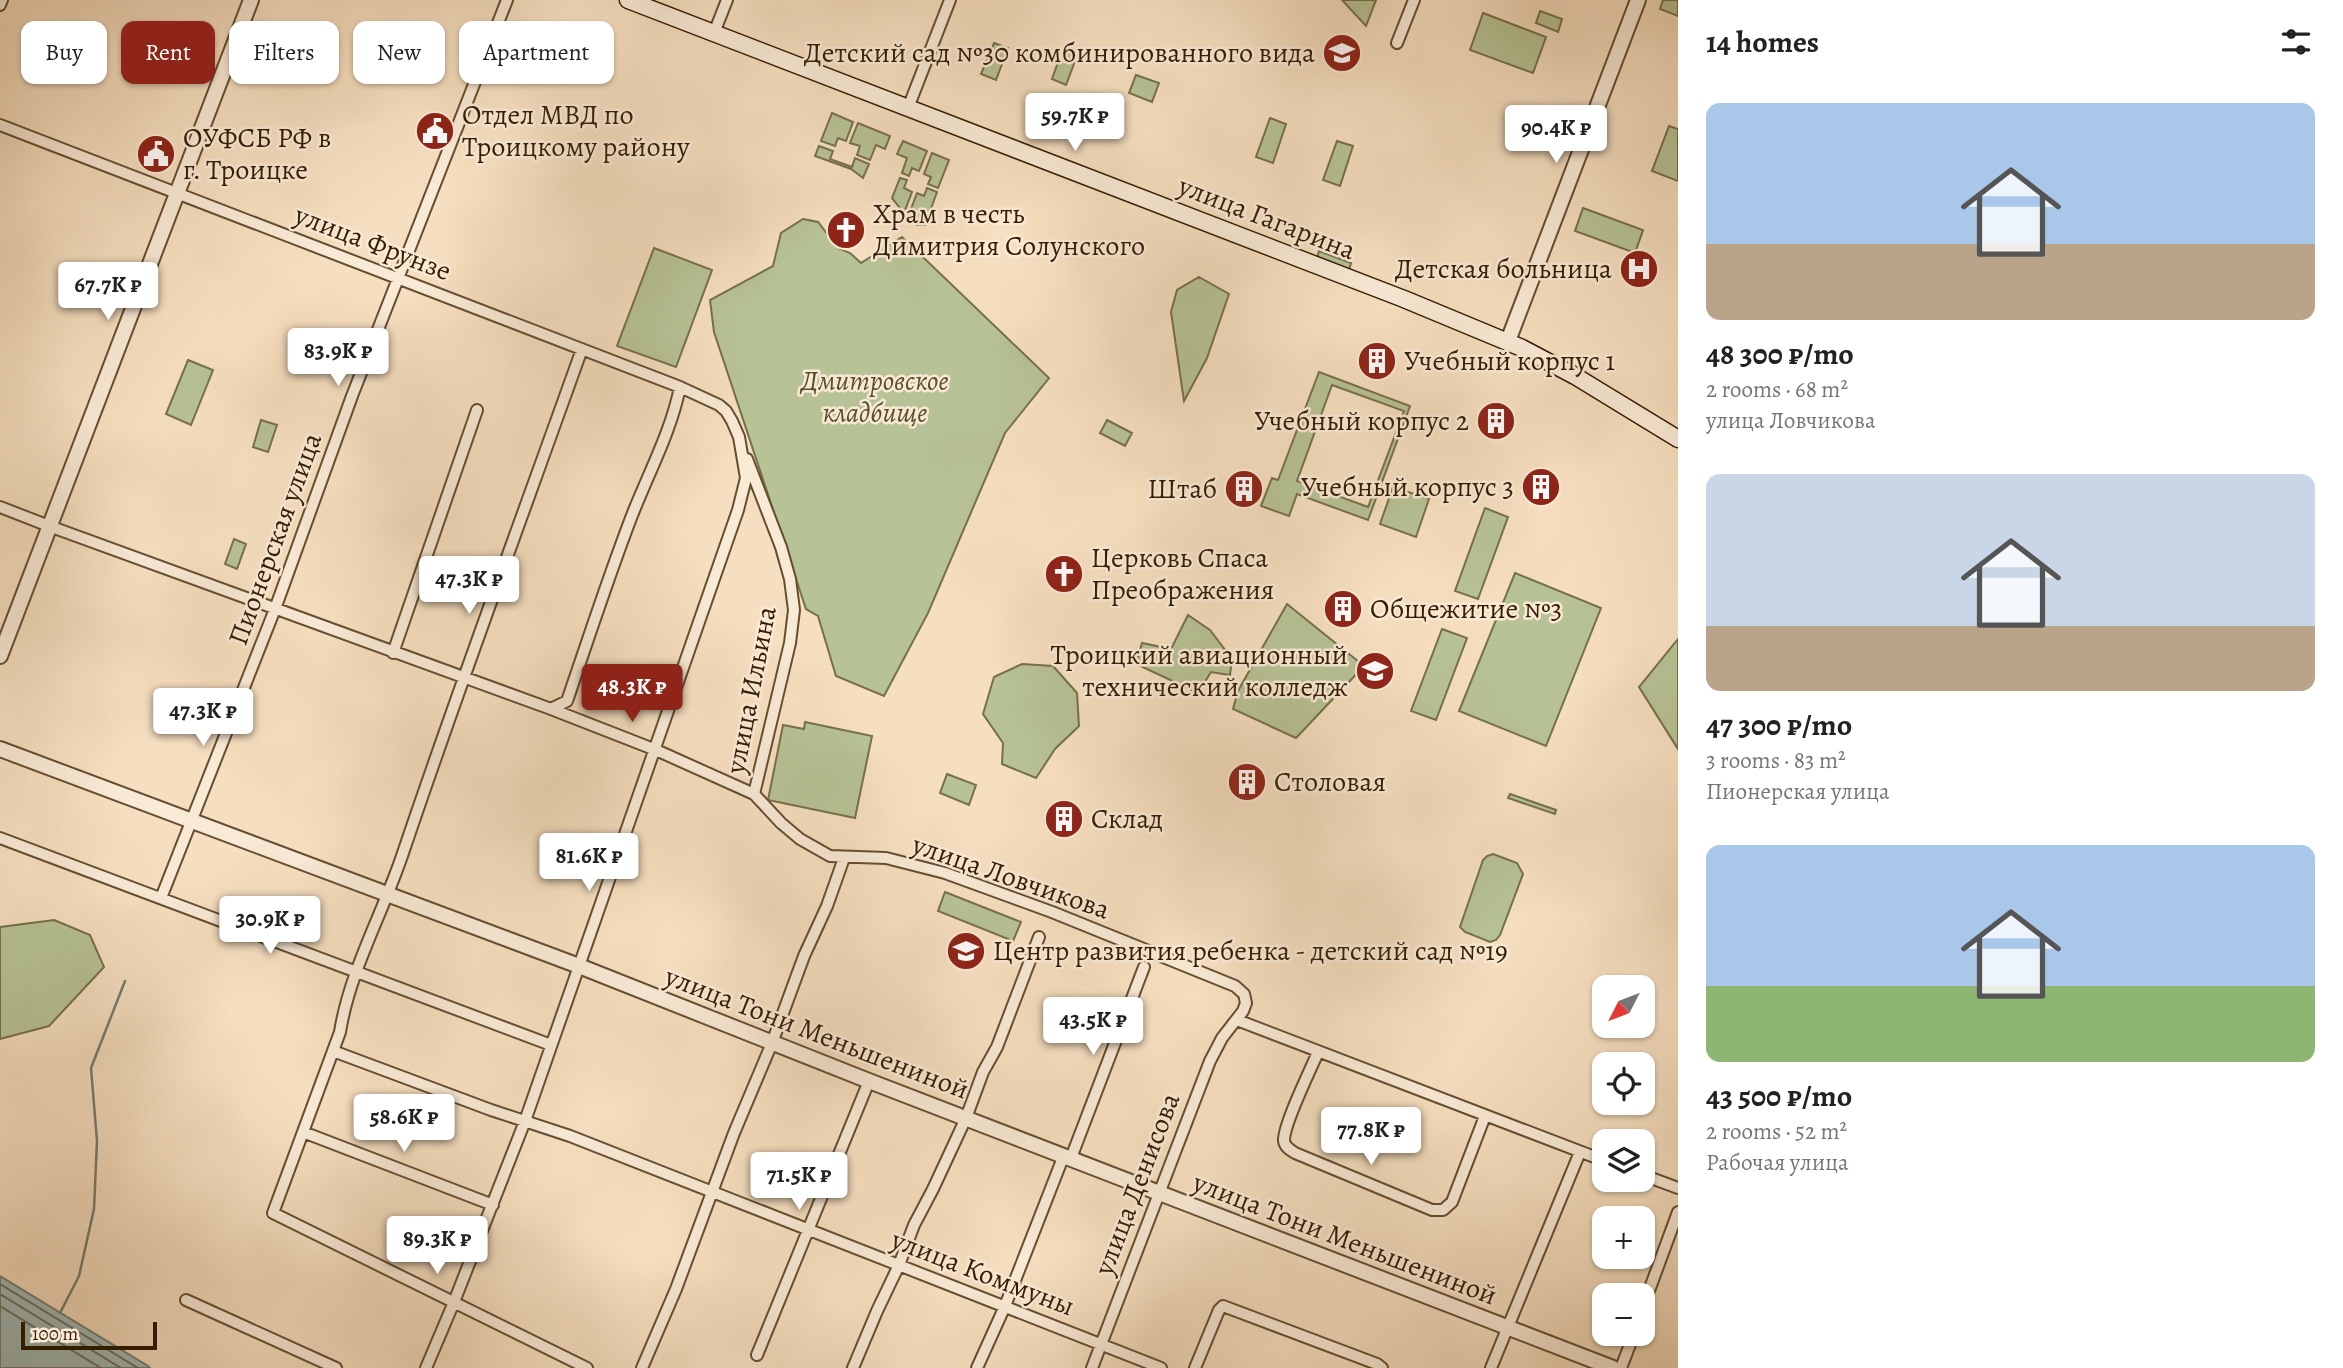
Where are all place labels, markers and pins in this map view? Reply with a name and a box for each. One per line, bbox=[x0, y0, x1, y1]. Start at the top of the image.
school or university icon: Детский сад №30 комбинированного вида bbox=[1321, 32, 1363, 74]
place label: Детский сад №30 комбинированного вида bbox=[804, 34, 1315, 72]
pin: 59.7K ₽ bbox=[1010, 94, 1140, 153]
place label: Отдел МВД по Троицкому району bbox=[462, 96, 690, 166]
pin: 90.4K ₽ bbox=[1491, 106, 1621, 165]
public building icon: Отдел МВД по Троицкому району bbox=[414, 110, 456, 152]
place label: ОУФСБ РФ в г. Троицке bbox=[183, 119, 331, 189]
public building icon: ОУФСБ РФ в г. Троицке bbox=[135, 133, 177, 175]
place label: Храм в честь Димитрия Солунского bbox=[873, 195, 1145, 265]
church icon: Храм в честь Димитрия Солунского bbox=[825, 209, 867, 251]
hospital icon: Детская больница bbox=[1618, 248, 1660, 290]
place label: Детская больница bbox=[1395, 250, 1612, 288]
pin: 67.7K ₽ bbox=[43, 262, 173, 322]
pin: 83.9K ₽ bbox=[273, 328, 403, 388]
building icon: Учебный корпус 1 bbox=[1356, 340, 1398, 382]
place label: Учебный корпус 1 bbox=[1404, 342, 1615, 380]
building icon: Учебный корпус 2 bbox=[1475, 400, 1517, 442]
place label: Учебный корпус 2 bbox=[1254, 402, 1469, 440]
building icon: Учебный корпус 3 bbox=[1520, 466, 1562, 508]
building icon: Штаб bbox=[1223, 468, 1265, 510]
place label: Учебный корпус 3 bbox=[1301, 468, 1514, 506]
place label: Штаб bbox=[1147, 470, 1217, 508]
place label: Церковь Спаса Преображения bbox=[1091, 539, 1274, 609]
church icon: Церковь Спаса Преображения bbox=[1043, 553, 1085, 595]
pin: 47.3K ₽ bbox=[404, 556, 534, 616]
building icon: Общежитие №3 bbox=[1322, 588, 1364, 630]
place label: Общежитие №3 bbox=[1370, 590, 1562, 628]
place label: Троицкий авиационный технический колледж bbox=[1050, 636, 1348, 706]
school or university icon: Троицкий авиационный технический колледж bbox=[1354, 650, 1396, 692]
pin: 48.3K ₽ bbox=[567, 664, 697, 724]
pin: 47.3K ₽ bbox=[138, 688, 268, 748]
building icon: Столовая bbox=[1226, 761, 1268, 803]
place label: Столовая bbox=[1274, 763, 1386, 801]
building icon: Склад bbox=[1043, 798, 1085, 840]
place label: Склад bbox=[1091, 800, 1163, 838]
pin: 81.6K ₽ bbox=[524, 834, 654, 893]
pin: 30.9K ₽ bbox=[205, 897, 335, 956]
school or university icon: Центр развития ребенка - детский сад №19 bbox=[945, 930, 987, 972]
place label: Центр развития ребенка - детский сад №19 bbox=[993, 932, 1508, 970]
pin: 43.5K ₽ bbox=[1028, 998, 1158, 1057]
pin: 58.6K ₽ bbox=[339, 1094, 469, 1154]
pin: 77.8K ₽ bbox=[1306, 1108, 1436, 1167]
pin: 71.5K ₽ bbox=[734, 1152, 864, 1212]
pin: 89.3K ₽ bbox=[372, 1216, 502, 1276]

